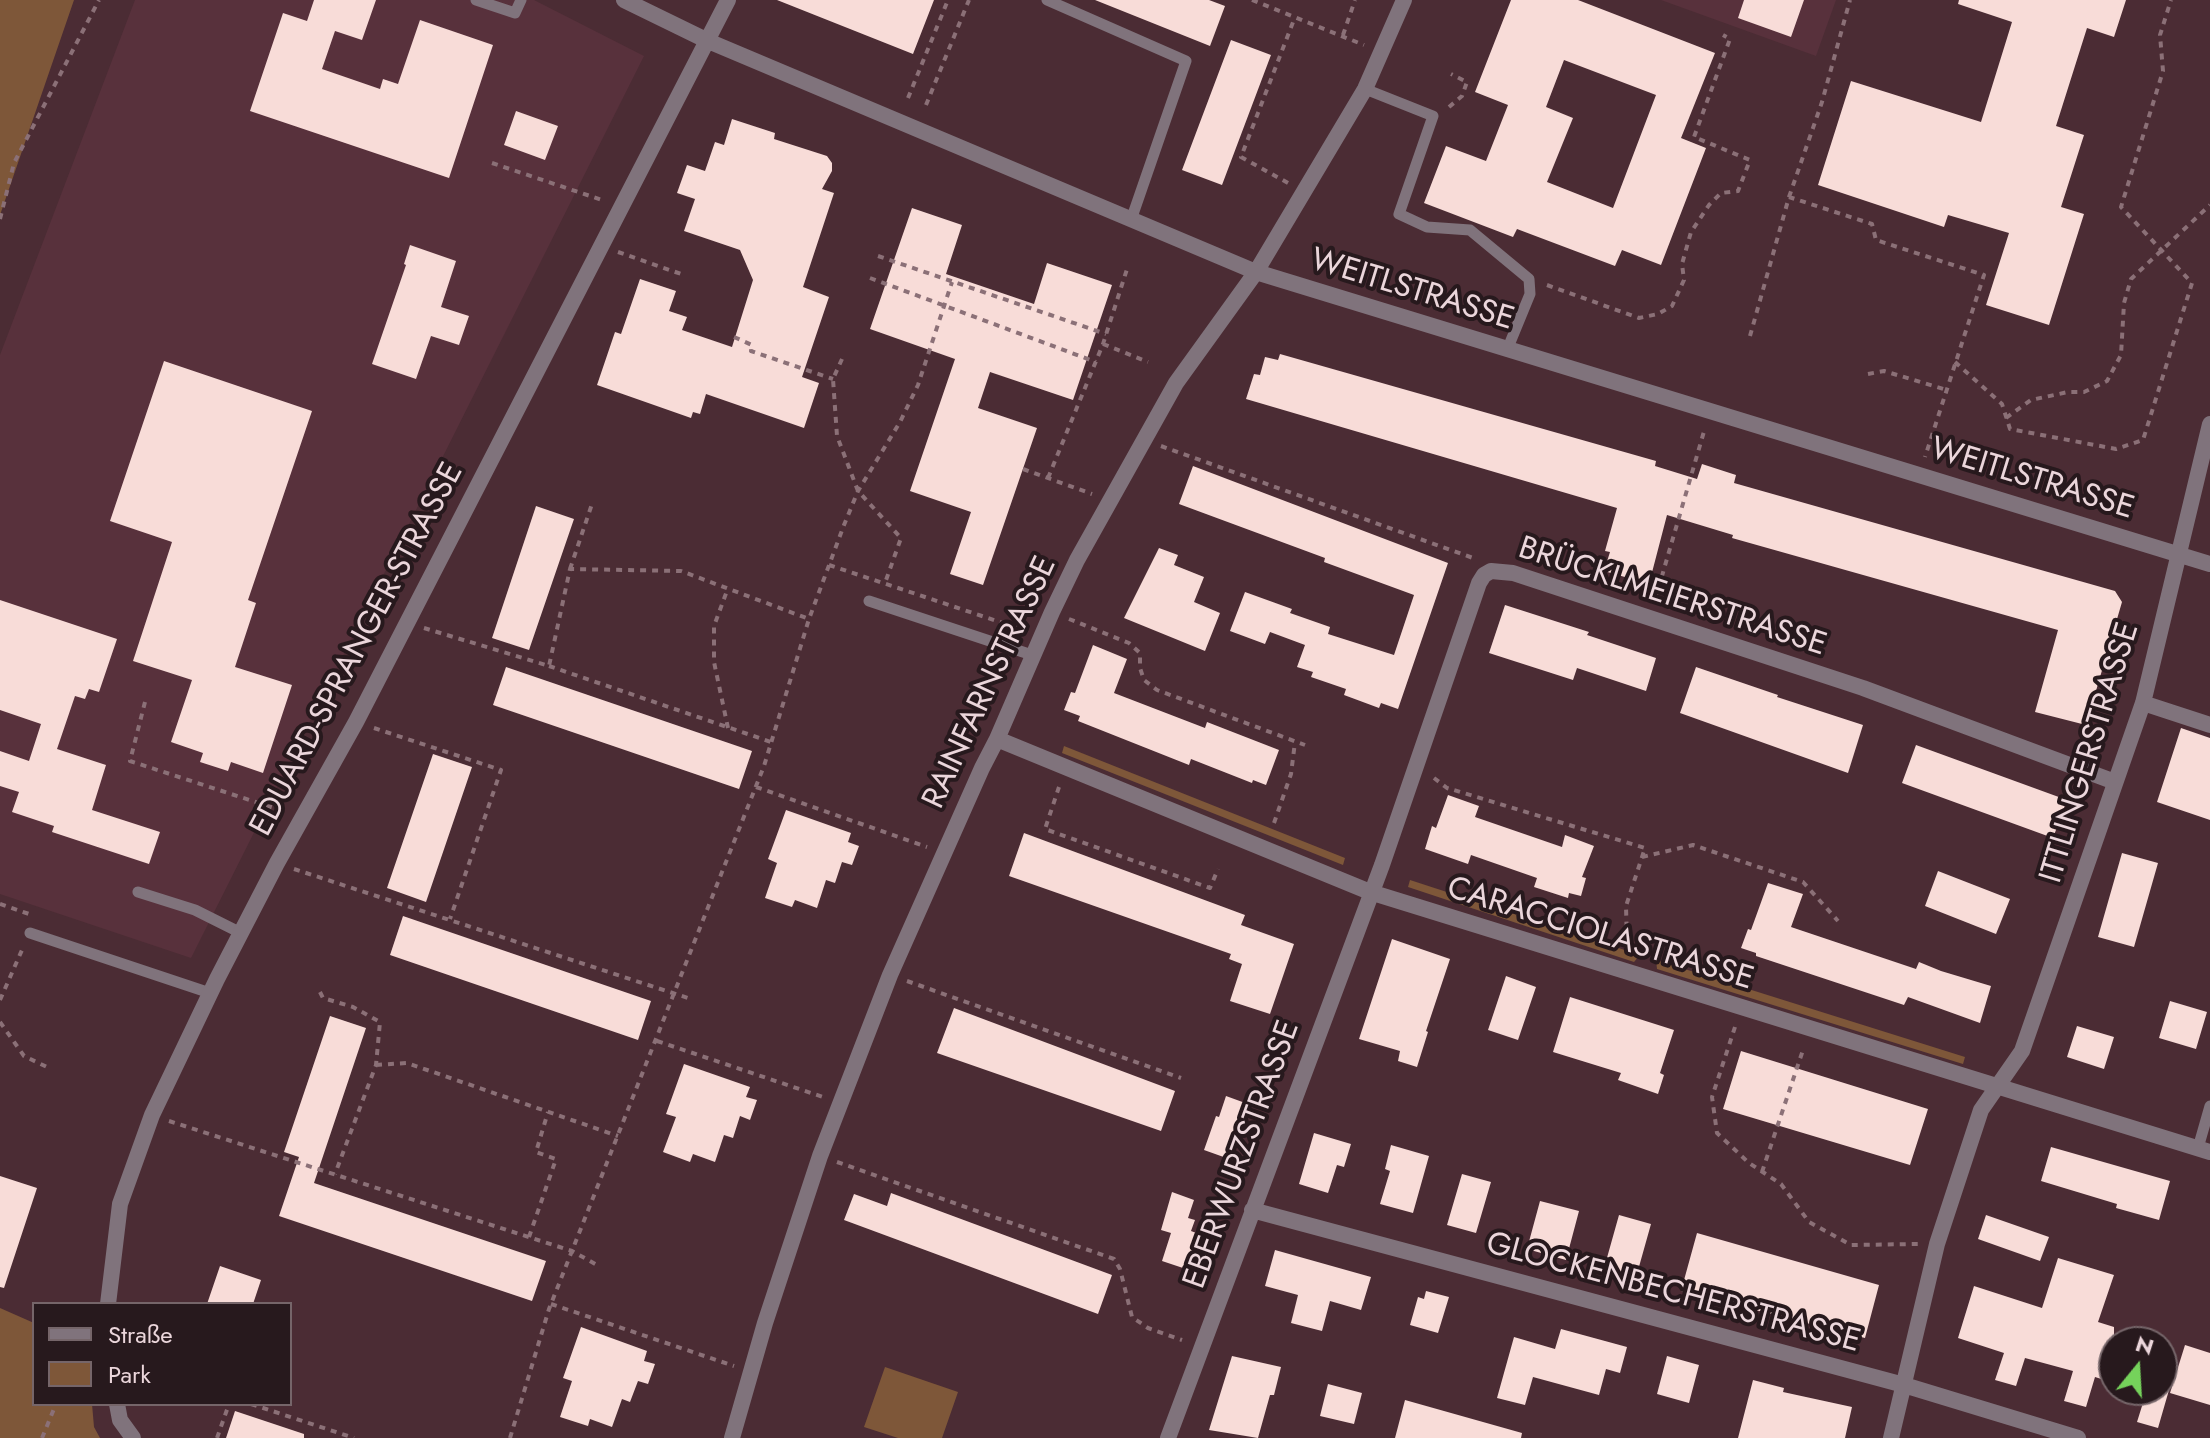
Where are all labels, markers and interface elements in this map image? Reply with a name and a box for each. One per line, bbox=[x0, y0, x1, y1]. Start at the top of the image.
street label: WEITLSTRASSE bbox=[1306, 242, 1518, 340]
street label: WEITLSTRASSE bbox=[1926, 431, 2138, 529]
street label: EDUARD-SPRANGER-STRASSE bbox=[243, 457, 473, 843]
street label: BRÜCKLMEIERSTRASSE bbox=[1513, 530, 1831, 666]
street label: RAINFARNSTRASSE bbox=[916, 551, 1066, 815]
street label: ITTLINGERSTRASSE bbox=[2033, 618, 2149, 888]
street label: CARACCIOLASTRASSE bbox=[1442, 870, 1758, 1000]
street label: EBERWURZSTRASSE bbox=[1177, 1016, 1309, 1294]
street label: GLOCKENBECHERSTRASSE bbox=[1482, 1226, 1864, 1362]
legend bbox=[32, 1302, 292, 1406]
text: Straße bbox=[108, 1317, 173, 1352]
north arrow bbox=[2098, 1326, 2178, 1406]
text: N bbox=[2132, 1327, 2158, 1363]
text: Park bbox=[108, 1357, 151, 1392]

